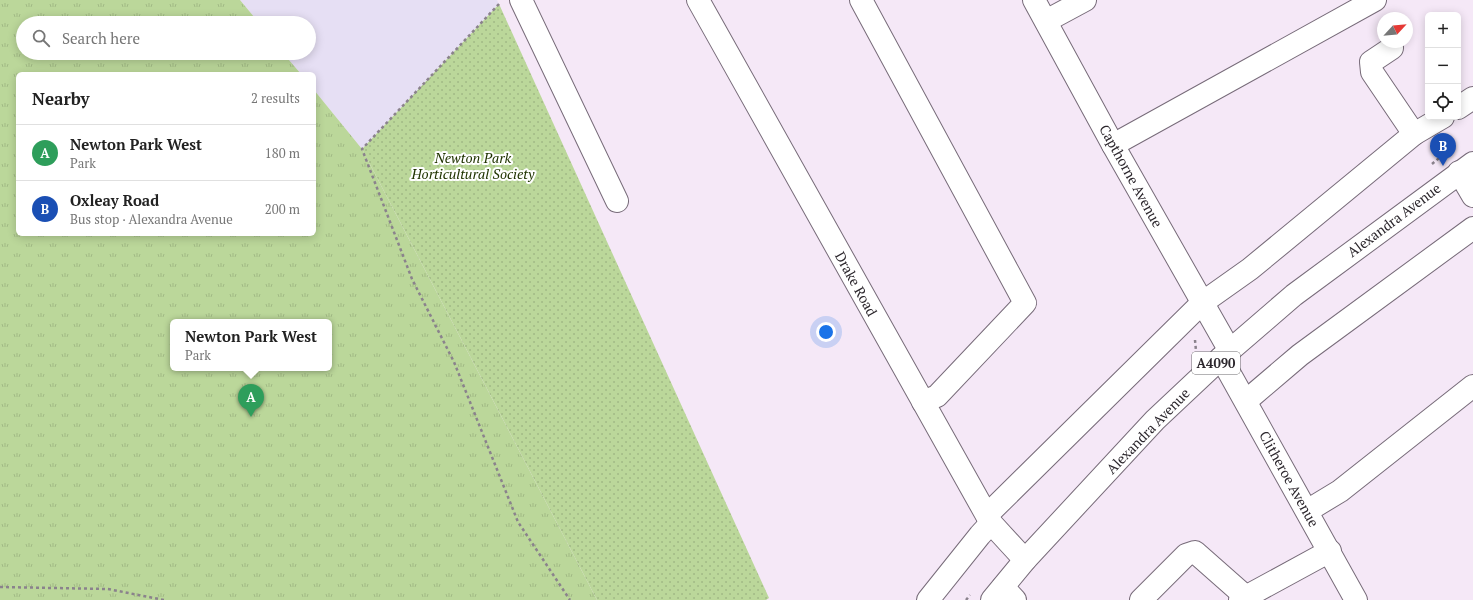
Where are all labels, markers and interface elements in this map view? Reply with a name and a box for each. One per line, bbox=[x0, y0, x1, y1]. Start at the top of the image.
north arrow bbox=[1377, 12, 1413, 48]
map controls bbox=[1425, 12, 1461, 120]
button: + bbox=[1425, 12, 1461, 48]
search box bbox=[16, 16, 316, 60]
icon: search bbox=[30, 27, 52, 49]
text: Search here bbox=[62, 28, 140, 48]
button: − bbox=[1425, 48, 1461, 84]
button: locate bbox=[1425, 84, 1461, 120]
text: Nearby bbox=[32, 87, 90, 110]
text: 2 results bbox=[251, 89, 300, 107]
street label: Capthorne Avenue bbox=[1095, 121, 1168, 231]
pin: B bbox=[1430, 133, 1456, 166]
text: Newton Park West bbox=[70, 134, 202, 154]
text: A bbox=[40, 144, 50, 162]
text: 180 m bbox=[265, 144, 300, 162]
park label: Newton Park Horticultural Society bbox=[411, 148, 535, 183]
text: Park bbox=[70, 154, 96, 172]
street label: Alexandra Avenue bbox=[1343, 178, 1444, 261]
text: Oxleay Road bbox=[70, 190, 159, 210]
text: B bbox=[41, 200, 49, 218]
text: 200 m bbox=[265, 200, 300, 218]
text: Bus stop · Alexandra Avenue bbox=[70, 210, 233, 228]
street label: Drake Road bbox=[831, 248, 882, 320]
popup bbox=[170, 319, 332, 371]
your location bbox=[816, 322, 836, 342]
text: Newton Park West bbox=[185, 326, 317, 346]
text: Park bbox=[185, 346, 211, 364]
road number: A4090 bbox=[1192, 352, 1240, 374]
pin: A bbox=[238, 384, 264, 417]
street label: Alexandra Avenue bbox=[1102, 384, 1194, 478]
street label: Clitheroe Avenue bbox=[1255, 427, 1324, 530]

